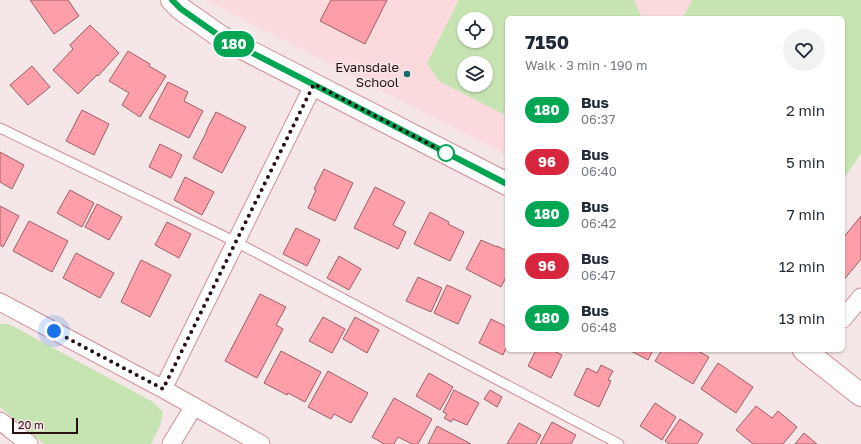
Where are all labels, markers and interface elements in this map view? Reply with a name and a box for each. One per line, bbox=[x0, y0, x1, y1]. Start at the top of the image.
map controls bbox=[457, 12, 493, 92]
button: locate bbox=[457, 12, 493, 48]
button: heart bbox=[783, 29, 825, 71]
text: 7150 bbox=[525, 30, 569, 53]
line badge: 180 bbox=[211, 31, 257, 57]
text: 180 bbox=[221, 35, 247, 52]
button: layers bbox=[457, 56, 493, 92]
text: Walk · 3 min · 190 m bbox=[525, 57, 647, 73]
place label: Evansdale School bbox=[335, 59, 399, 90]
marker: Evansdale School bbox=[402, 69, 412, 79]
text: Bus bbox=[581, 93, 609, 111]
text: 180 bbox=[534, 101, 560, 118]
text: 2 min bbox=[786, 101, 825, 119]
text: 06:37 bbox=[581, 111, 615, 127]
unlabelled marker bbox=[437, 144, 455, 162]
text: Bus bbox=[581, 145, 609, 163]
text: 96 bbox=[538, 153, 556, 170]
text: 5 min bbox=[786, 153, 825, 171]
text: 06:40 bbox=[581, 163, 617, 179]
text: Bus bbox=[581, 197, 609, 215]
text: 180 bbox=[534, 205, 560, 222]
text: 7 min bbox=[787, 205, 825, 223]
text: 06:42 bbox=[581, 215, 616, 231]
text: Bus bbox=[581, 249, 609, 267]
text: 96 bbox=[538, 257, 556, 274]
text: 12 min bbox=[779, 257, 825, 275]
text: 06:47 bbox=[581, 267, 616, 283]
text: Bus bbox=[581, 301, 609, 319]
text: 180 bbox=[534, 309, 560, 326]
text: 13 min bbox=[779, 309, 825, 327]
text: 06:48 bbox=[581, 319, 617, 335]
your location bbox=[44, 321, 64, 341]
scale bar bbox=[12, 416, 78, 435]
text: 20 m bbox=[18, 418, 44, 431]

